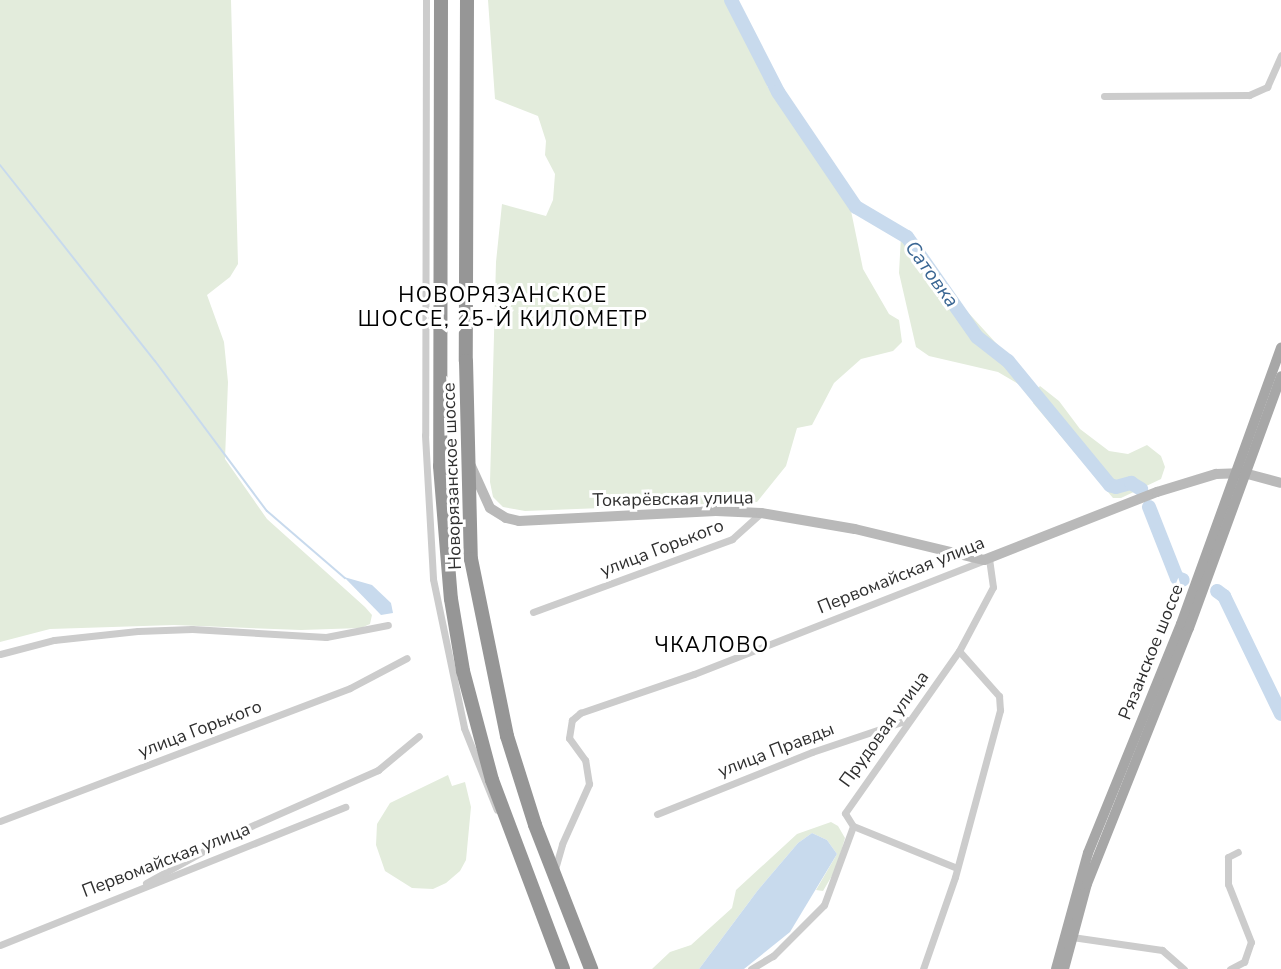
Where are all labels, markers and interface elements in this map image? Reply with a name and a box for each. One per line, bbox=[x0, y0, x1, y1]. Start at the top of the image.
water label: Сатовка bbox=[900, 236, 964, 312]
district label: НОВОРЯЗАНСКОЕ ШОССЕ, 25-Й КИЛОМЕТР bbox=[358, 282, 648, 332]
street label: Новорязанское шоссе bbox=[438, 382, 466, 570]
street label: Токарёвская улица bbox=[592, 487, 754, 511]
street label: улица Горького bbox=[597, 515, 727, 581]
street label: Первомайская улица bbox=[814, 532, 988, 618]
street label: Рязанское шоссе bbox=[1114, 581, 1188, 723]
district label: ЧКАЛОВО bbox=[654, 632, 770, 658]
street label: Прудовая улица bbox=[835, 667, 933, 791]
street label: улица Горького bbox=[135, 696, 265, 762]
street label: улица Правды bbox=[715, 718, 837, 782]
street label: Первомайская улица bbox=[79, 818, 253, 902]

